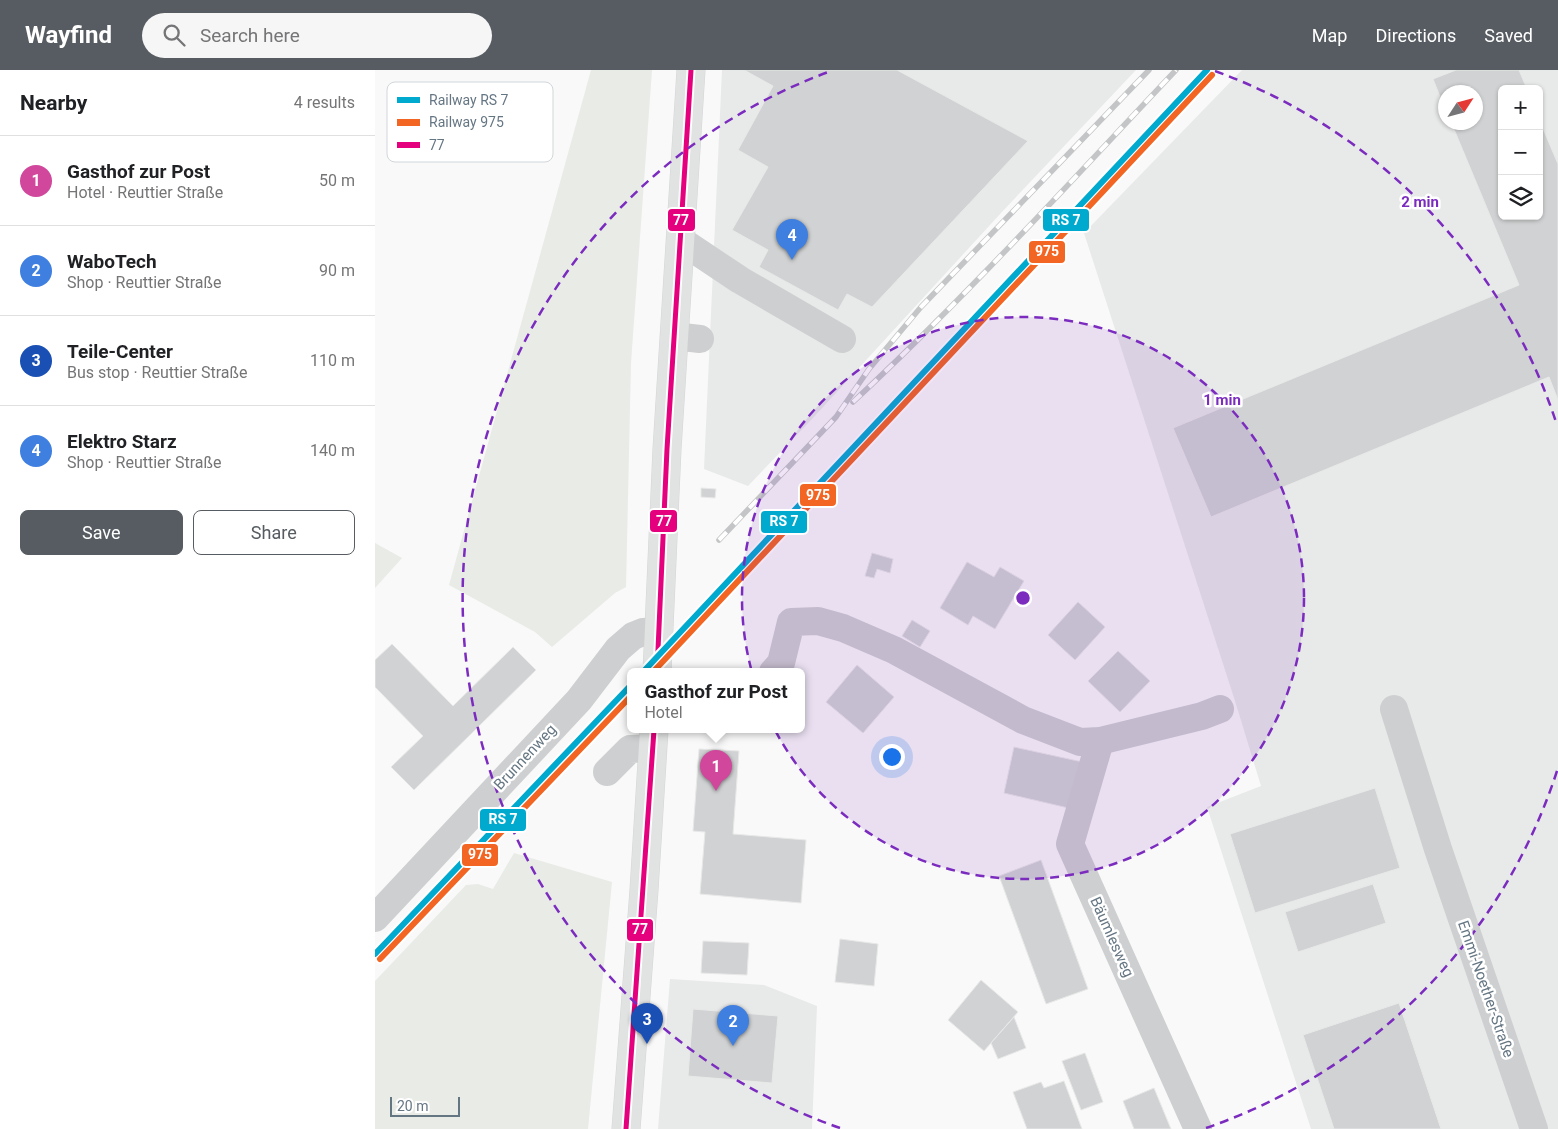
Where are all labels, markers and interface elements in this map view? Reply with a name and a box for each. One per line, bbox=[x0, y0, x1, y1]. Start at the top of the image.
search box bbox=[142, 13, 492, 58]
text: Wayfind bbox=[25, 21, 112, 49]
icon: search bbox=[160, 21, 188, 49]
text: Search here bbox=[200, 24, 300, 47]
text: Map bbox=[1312, 25, 1347, 46]
text: Directions bbox=[1375, 25, 1456, 46]
text: Saved bbox=[1484, 25, 1533, 46]
legend bbox=[387, 82, 553, 162]
north arrow bbox=[1438, 85, 1483, 130]
map controls bbox=[1498, 85, 1543, 220]
button: + bbox=[1498, 85, 1543, 130]
text: Nearby bbox=[20, 91, 87, 115]
text: Railway RS 7 bbox=[429, 92, 509, 108]
text: 4 results bbox=[294, 93, 355, 112]
text: Railway 975 bbox=[429, 114, 504, 130]
button: − bbox=[1498, 130, 1543, 175]
text: 77 bbox=[429, 137, 445, 153]
text: Gasthof zur Post bbox=[67, 160, 210, 183]
text: 1 bbox=[31, 171, 41, 190]
text: 50 m bbox=[319, 171, 355, 190]
button: layers bbox=[1498, 175, 1543, 220]
text: Hotel · Reuttier Straße bbox=[67, 183, 223, 202]
text: 2 min bbox=[1401, 193, 1439, 211]
line badge: 77 bbox=[667, 208, 696, 232]
line badge: RS 7 bbox=[1042, 208, 1090, 232]
text: 77 bbox=[673, 212, 689, 228]
text: RS 7 bbox=[1051, 212, 1081, 228]
pin: 4 bbox=[776, 219, 808, 260]
line badge: 975 bbox=[1028, 240, 1066, 264]
text: 975 bbox=[1035, 243, 1059, 259]
text: WaboTech bbox=[67, 250, 157, 273]
text: 2 bbox=[31, 261, 41, 280]
text: 90 m bbox=[319, 261, 355, 280]
text: Shop · Reuttier Straße bbox=[67, 273, 221, 292]
text: Teile-Center bbox=[67, 340, 173, 363]
text: 3 bbox=[31, 351, 41, 370]
text: 110 m bbox=[310, 351, 355, 370]
text: Bus stop · Reuttier Straße bbox=[67, 363, 248, 382]
text: 1 min bbox=[1203, 391, 1241, 409]
text: Elektro Starz bbox=[67, 430, 177, 453]
text: 4 bbox=[31, 441, 41, 460]
text: 140 m bbox=[310, 441, 355, 460]
text: Shop · Reuttier Straße bbox=[67, 453, 221, 472]
line badge: 975 bbox=[799, 483, 837, 507]
text: 975 bbox=[806, 487, 830, 503]
line badge: 77 bbox=[649, 509, 678, 533]
button: Save bbox=[20, 510, 183, 555]
button: Share bbox=[193, 510, 355, 555]
line badge: RS 7 bbox=[760, 510, 808, 534]
text: 77 bbox=[656, 513, 672, 529]
text: RS 7 bbox=[769, 513, 799, 529]
centre of rings bbox=[1014, 589, 1032, 607]
popup bbox=[627, 668, 805, 733]
text: Gasthof zur Post bbox=[644, 680, 788, 703]
text: Hotel bbox=[644, 703, 683, 722]
street label: Brunnenweg bbox=[490, 720, 560, 794]
your location bbox=[879, 744, 905, 770]
pin: 1 bbox=[700, 750, 732, 791]
line badge: RS 7 bbox=[479, 808, 527, 832]
text: RS 7 bbox=[488, 811, 518, 827]
line badge: 975 bbox=[461, 843, 499, 867]
text: 975 bbox=[468, 846, 492, 862]
street label: Bäumlesweg bbox=[1086, 894, 1138, 980]
line badge: 77 bbox=[626, 918, 654, 942]
street label: Emmi-Noether-Straße bbox=[1454, 918, 1518, 1060]
text: 77 bbox=[632, 921, 648, 937]
pin: 3 bbox=[631, 1003, 663, 1044]
pin: 2 bbox=[717, 1005, 749, 1046]
scale bar bbox=[390, 1094, 460, 1117]
text: 20 m bbox=[397, 1098, 429, 1114]

